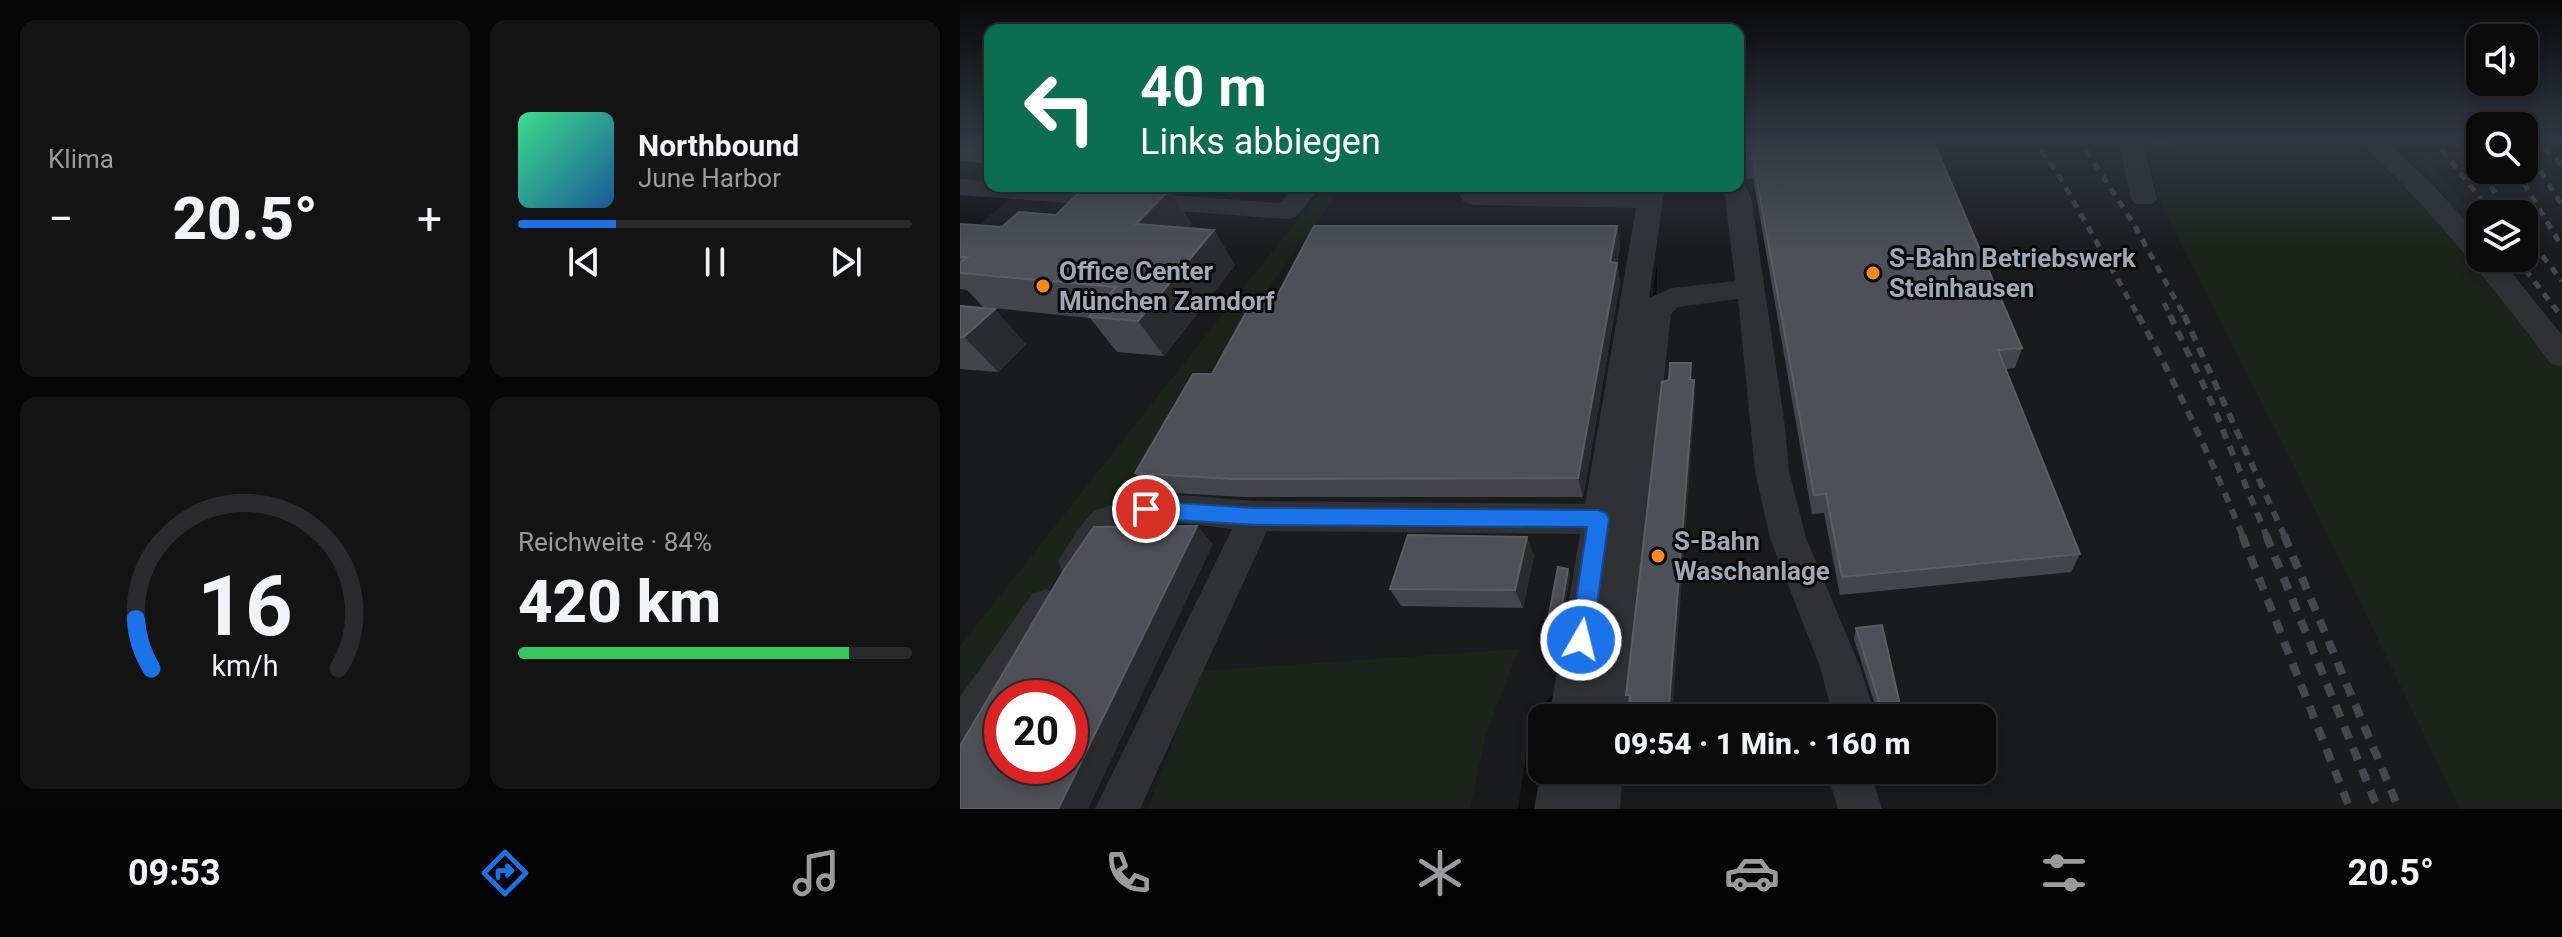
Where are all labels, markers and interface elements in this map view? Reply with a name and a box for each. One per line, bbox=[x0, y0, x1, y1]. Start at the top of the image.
map controls bbox=[2466, 24, 2538, 272]
button: sound bbox=[2466, 24, 2538, 96]
text: 40 m bbox=[1140, 54, 1267, 120]
icon: left bbox=[1008, 56, 1112, 160]
button: search bbox=[2466, 112, 2538, 184]
text: Links abbiegen bbox=[1140, 121, 1381, 163]
text: Northbound bbox=[638, 128, 799, 163]
text: Klima bbox=[48, 144, 114, 174]
text: June Harbor bbox=[638, 163, 781, 193]
text: 20.5° bbox=[173, 183, 318, 254]
text: − bbox=[48, 193, 73, 245]
text: + bbox=[417, 193, 442, 245]
button: layers bbox=[2466, 200, 2538, 272]
icon: previous bbox=[562, 240, 606, 284]
icon: pause bbox=[693, 240, 737, 284]
icon: next bbox=[824, 240, 868, 284]
place label: S-Bahn Betriebswerk Steinhausen bbox=[1889, 243, 2137, 303]
place label: Office Center München Zamdorf bbox=[1059, 256, 1275, 316]
marker: S-Bahn Betriebswerk Steinhausen bbox=[1864, 264, 1882, 282]
marker: Office Center München Zamdorf bbox=[1034, 277, 1052, 295]
pin bbox=[1112, 475, 1180, 543]
icon: arrive bbox=[1124, 487, 1168, 531]
place label: S-Bahn Waschanlage bbox=[1674, 526, 1830, 586]
text: Reichweite · 84% bbox=[518, 527, 712, 557]
marker: S-Bahn Waschanlage bbox=[1649, 547, 1667, 565]
text: 16 bbox=[197, 557, 293, 654]
text: 420 km bbox=[518, 566, 721, 637]
position arrow bbox=[1539, 598, 1623, 682]
text: km/h bbox=[211, 649, 279, 683]
speed limit sign: 20 bbox=[984, 680, 1088, 784]
text: 09:54 · 1 Min. · 160 m bbox=[1614, 726, 1910, 761]
icon: directions bbox=[477, 845, 533, 901]
icon: music bbox=[788, 845, 844, 901]
icon: phone bbox=[1100, 845, 1156, 901]
icon: climate bbox=[1412, 845, 1468, 901]
icon: car bbox=[1724, 845, 1780, 901]
icon: filters bbox=[2036, 845, 2092, 901]
text: 09:53 bbox=[128, 852, 221, 894]
text: 20.5° bbox=[2348, 852, 2434, 894]

